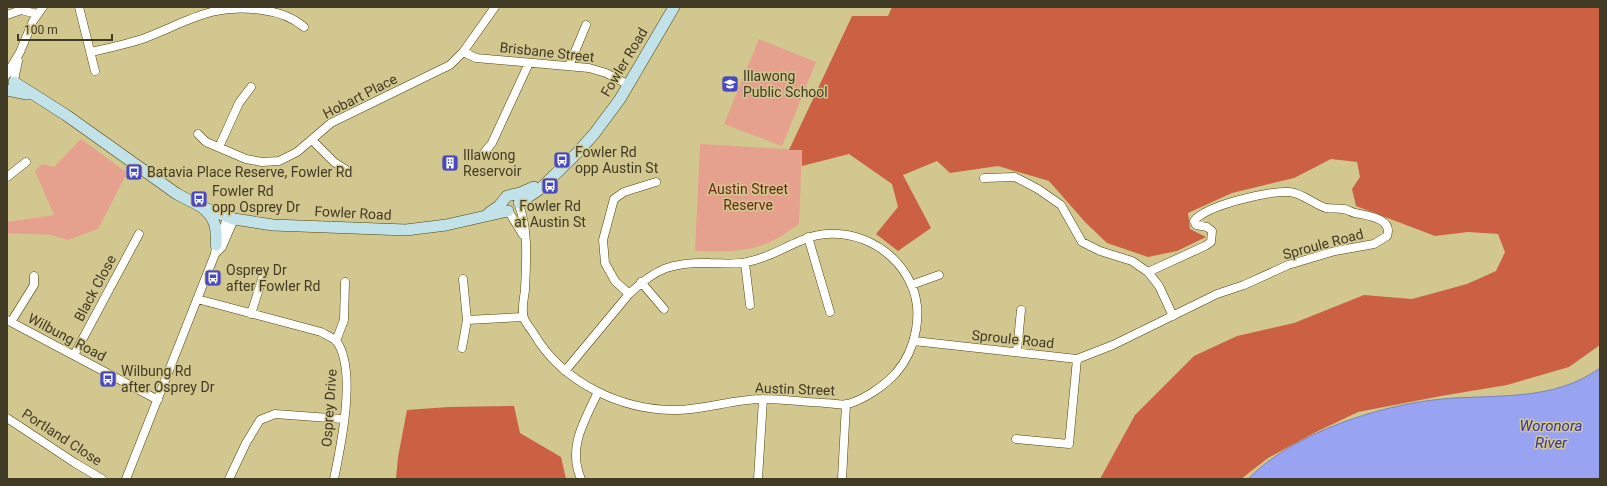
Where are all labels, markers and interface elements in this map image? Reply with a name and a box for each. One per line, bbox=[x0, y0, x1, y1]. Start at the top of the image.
scale bar bbox=[18, 16, 112, 42]
text: 100 m bbox=[24, 23, 58, 37]
street label: Fowler Road bbox=[597, 25, 651, 99]
street label: Brisbane Street bbox=[499, 39, 596, 65]
place label: Illawong Public School bbox=[743, 68, 828, 100]
street label: Hobart Place bbox=[320, 70, 400, 122]
school or university icon: Illawong Public School bbox=[720, 74, 740, 94]
place label: Fowler Rd opp Austin St bbox=[575, 144, 659, 176]
place label: Illawong Reservoir bbox=[463, 147, 522, 179]
bus stop icon: Fowler Rd opp Austin St bbox=[552, 150, 572, 170]
building icon: Illawong Reservoir bbox=[440, 153, 460, 173]
bus stop icon: Batavia Place Reserve, Fowler Rd bbox=[124, 162, 144, 182]
place label: Batavia Place Reserve, Fowler Rd bbox=[147, 164, 352, 180]
bus stop icon: Fowler Rd at Austin St bbox=[540, 176, 560, 196]
park label: Austin Street Reserve bbox=[708, 181, 788, 213]
place label: Fowler Rd opp Osprey Dr bbox=[212, 183, 300, 215]
bus stop icon: Fowler Rd opp Osprey Dr bbox=[189, 189, 209, 209]
place label: Fowler Rd at Austin St bbox=[514, 198, 586, 230]
street label: Fowler Road bbox=[314, 203, 392, 223]
street label: Sproule Road bbox=[1281, 226, 1365, 262]
street label: Black Close bbox=[71, 252, 119, 324]
place label: Osprey Dr after Fowler Rd bbox=[226, 262, 320, 294]
bus stop icon: Osprey Dr after Fowler Rd bbox=[203, 268, 223, 288]
street label: Wilbung Road bbox=[25, 310, 109, 364]
street label: Sproule Road bbox=[971, 327, 1055, 351]
place label: Wilbung Rd after Osprey Dr bbox=[121, 363, 215, 395]
street label: Osprey Drive bbox=[318, 368, 340, 448]
bus stop icon: Wilbung Rd after Osprey Dr bbox=[98, 369, 118, 389]
street label: Austin Street bbox=[755, 380, 836, 398]
street label: Portland Close bbox=[19, 405, 105, 469]
water label: Woronora River bbox=[1520, 417, 1583, 452]

